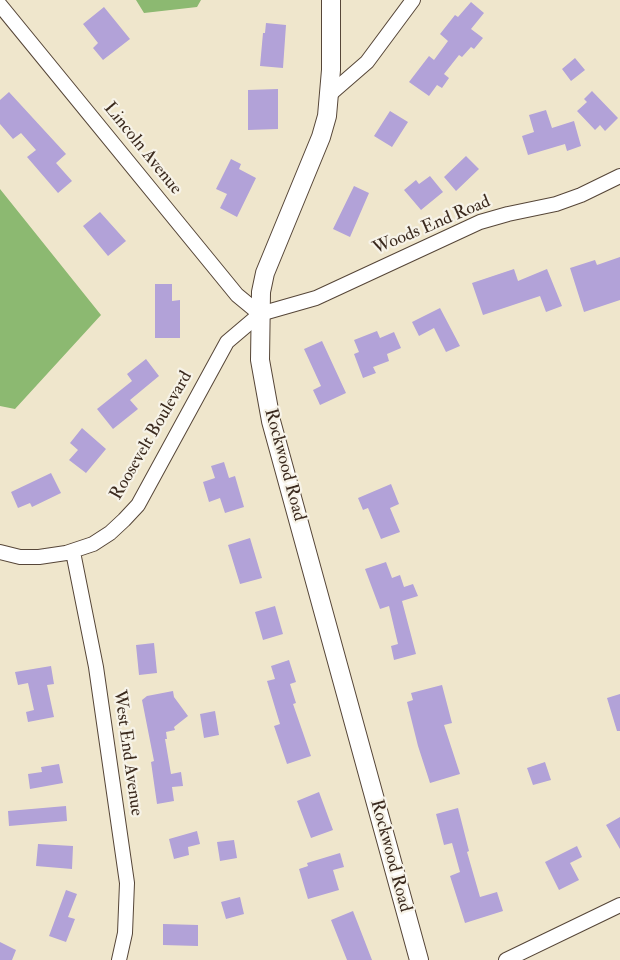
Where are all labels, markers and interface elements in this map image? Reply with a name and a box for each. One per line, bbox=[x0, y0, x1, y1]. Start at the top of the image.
street label: Lincoln Avenue bbox=[98, 98, 186, 200]
street label: Woods End Road bbox=[370, 192, 494, 260]
street label: Roosevelt Boulevard bbox=[106, 368, 198, 504]
street label: Rockwood Road bbox=[259, 406, 309, 524]
street label: West End Avenue bbox=[107, 689, 147, 817]
street label: Rockwood Road bbox=[365, 797, 415, 915]

